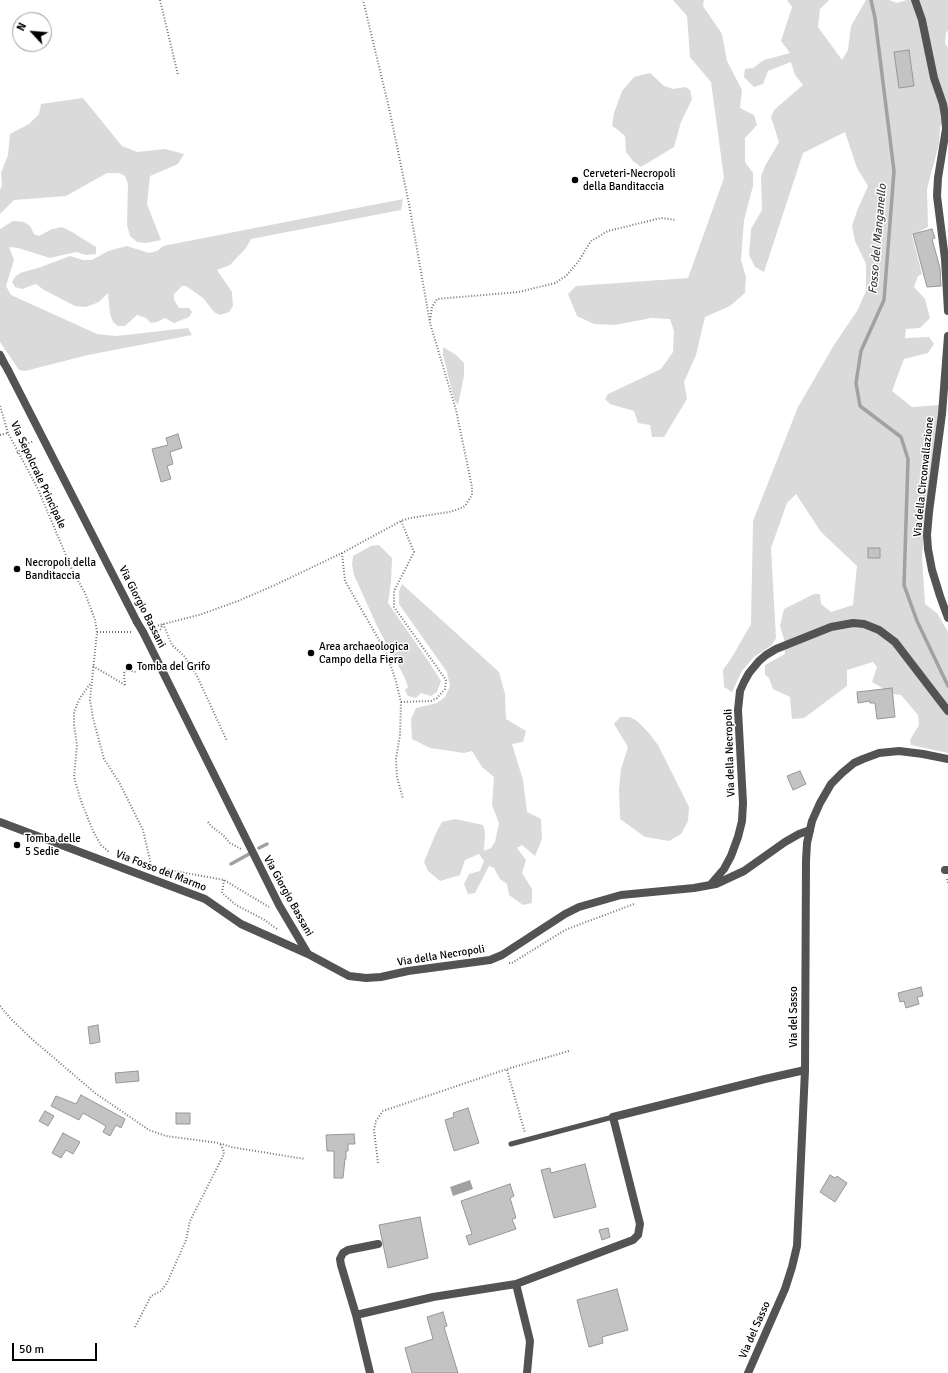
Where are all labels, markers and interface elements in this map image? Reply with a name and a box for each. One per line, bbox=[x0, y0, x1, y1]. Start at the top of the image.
north arrow bbox=[12, 12, 52, 52]
text: N bbox=[14, 21, 29, 33]
place label: Cerveteri-Necropoli della Banditaccia bbox=[583, 167, 676, 193]
marker: Cerveteri-Necropoli della Banditaccia bbox=[570, 175, 580, 185]
water label: Fosso del Manganello bbox=[866, 183, 890, 295]
street label: Via della Circonvallazione bbox=[911, 416, 937, 538]
street label: Via Sepolcrale Principale bbox=[7, 419, 69, 531]
place label: Necropoli della Banditaccia bbox=[25, 556, 96, 582]
marker: Necropoli della Banditaccia bbox=[12, 564, 22, 574]
street label: Via Giorgio Bassani bbox=[116, 564, 168, 650]
place label: Area archaeologica Campo della Fiera bbox=[319, 640, 409, 666]
marker: Area archaeologica Campo della Fiera bbox=[306, 648, 316, 658]
place label: Tomba del Grifo bbox=[137, 660, 210, 674]
marker: Tomba del Grifo bbox=[124, 662, 134, 672]
street label: Via della Necropoli bbox=[722, 709, 738, 797]
place label: Tomba delle 5 Sedie bbox=[25, 832, 81, 858]
marker: Tomba delle 5 Sedie bbox=[12, 840, 22, 850]
street label: Via Fosso del Marmo bbox=[114, 848, 208, 894]
street label: Via Giorgio Bassani bbox=[260, 853, 316, 939]
street label: Via della Necropoli bbox=[396, 943, 486, 969]
street label: Via del Sasso bbox=[787, 986, 801, 1048]
street label: Via del Sasso bbox=[737, 1299, 773, 1361]
scale bar bbox=[14, 1335, 99, 1361]
text: 50 m bbox=[19, 1342, 44, 1357]

